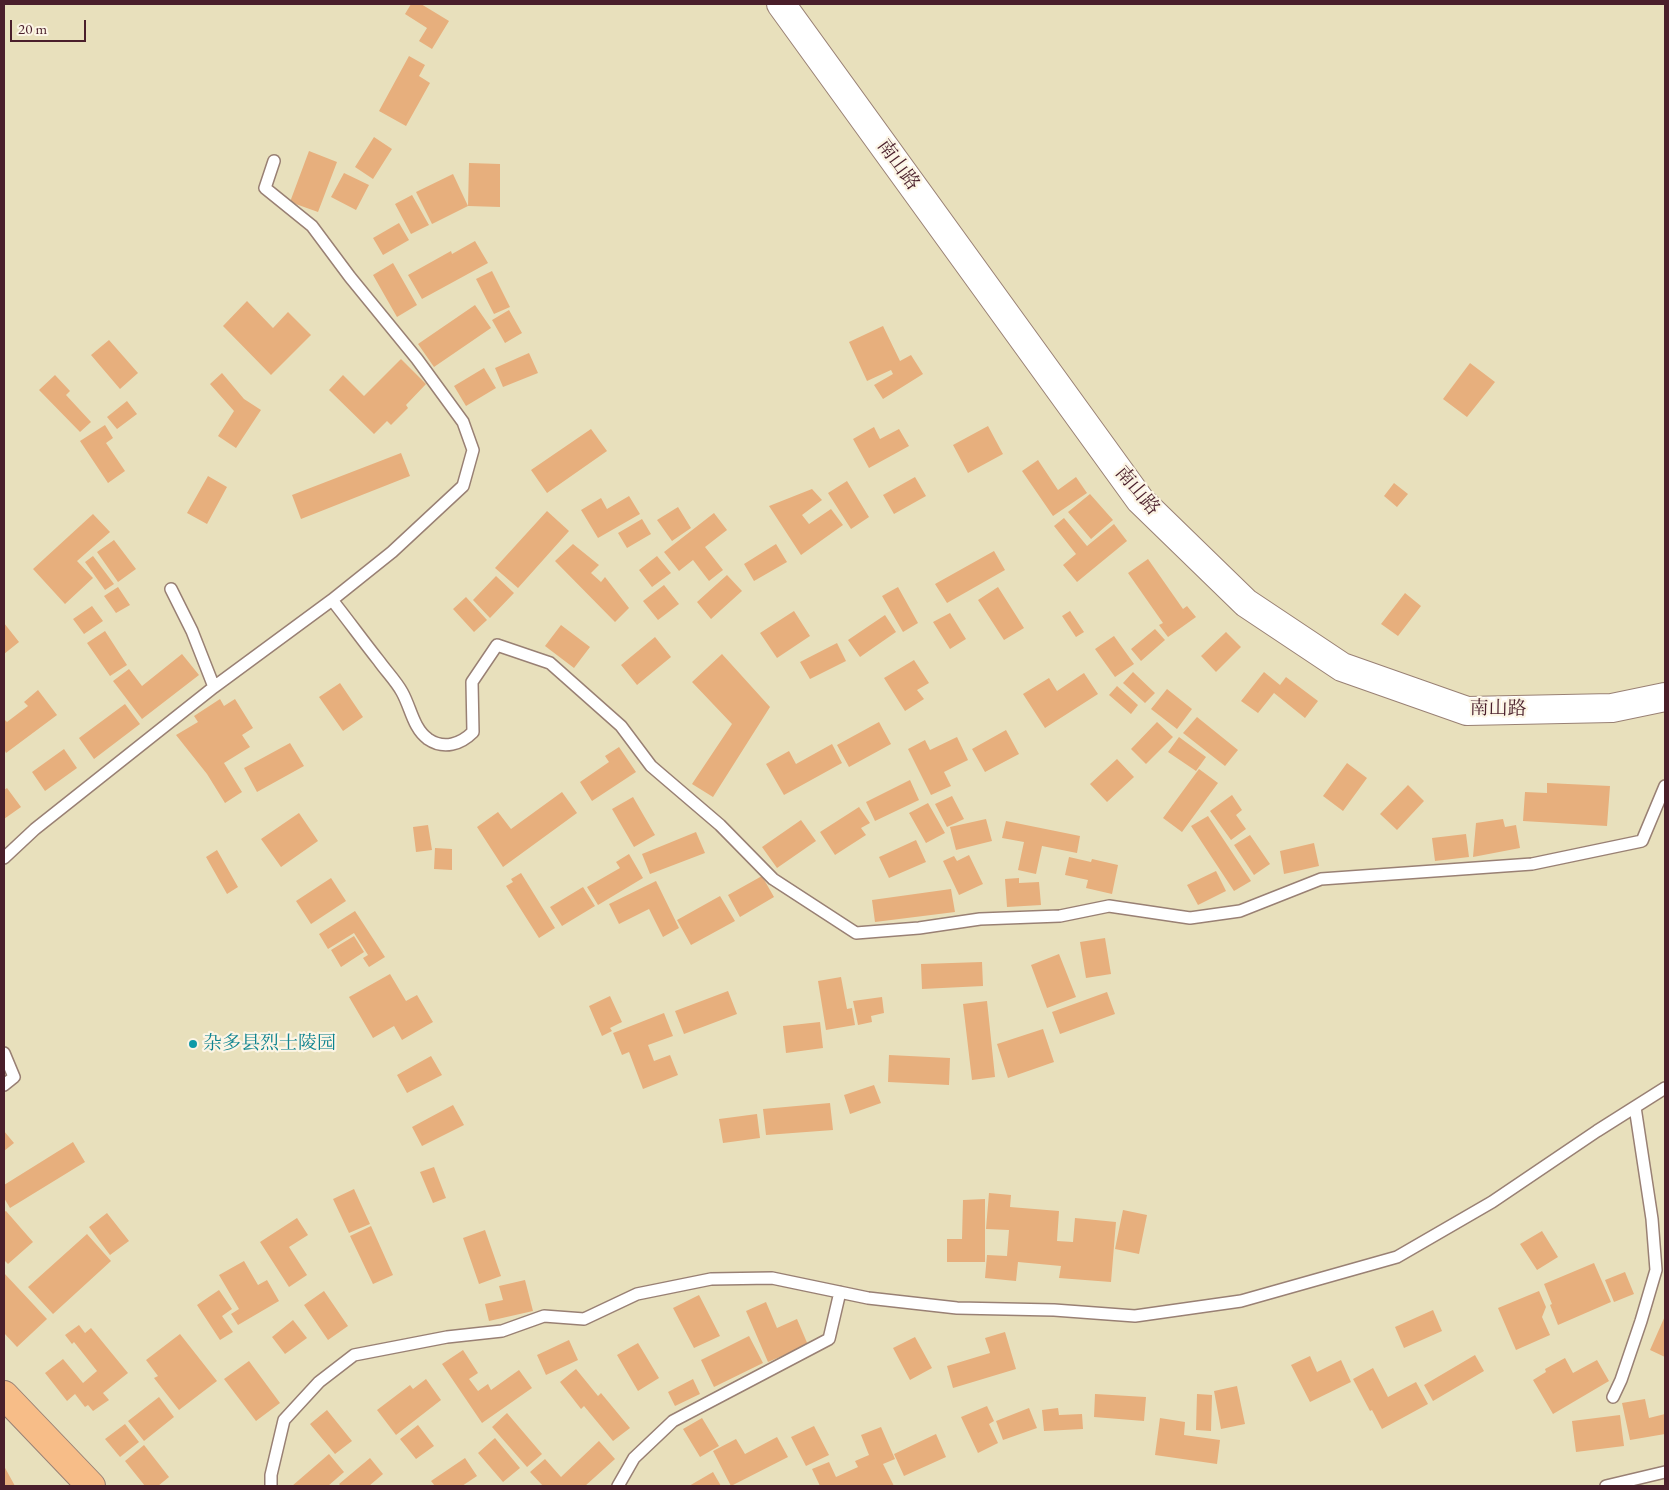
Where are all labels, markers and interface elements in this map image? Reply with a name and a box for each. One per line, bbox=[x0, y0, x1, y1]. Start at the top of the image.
scale bar bbox=[12, 10, 89, 42]
text: 20 m bbox=[18, 19, 47, 38]
street label: 南山路 bbox=[872, 135, 924, 195]
street label: 南山路 bbox=[1110, 462, 1164, 520]
street label: 南山路 bbox=[1469, 697, 1527, 721]
place label: 杂多县烈士陵园 bbox=[203, 1033, 336, 1055]
marker: 杂多县烈士陵园 bbox=[187, 1038, 199, 1050]

